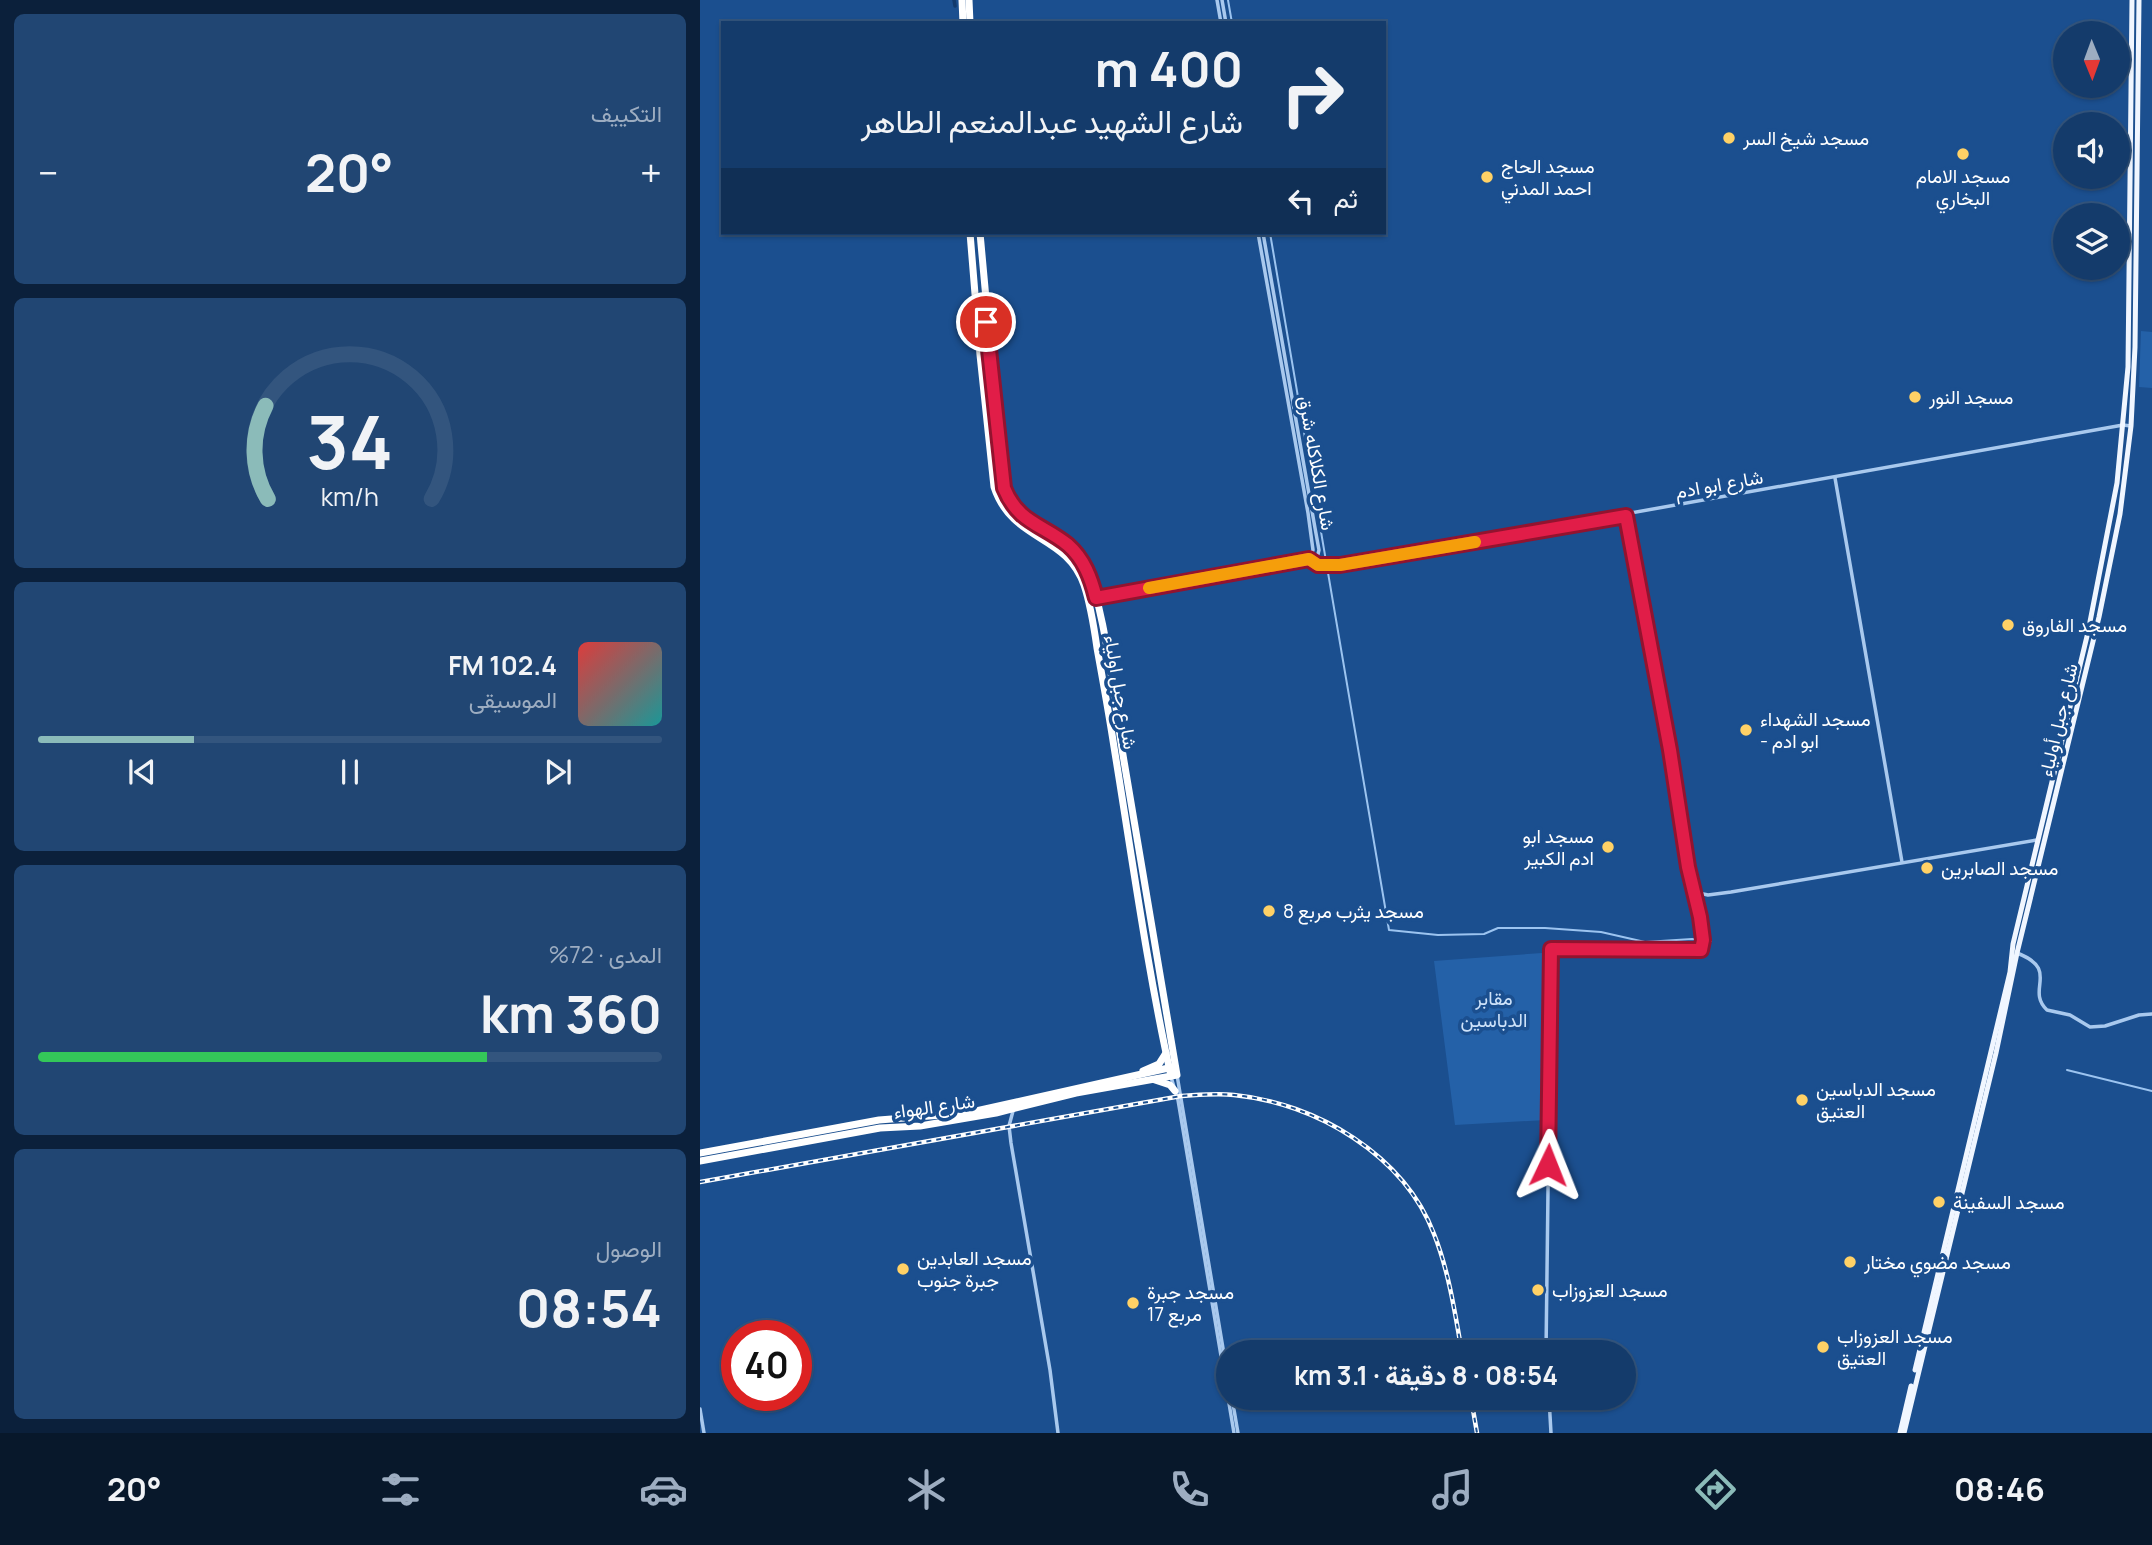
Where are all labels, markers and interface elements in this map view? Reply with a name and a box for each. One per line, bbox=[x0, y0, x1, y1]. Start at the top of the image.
north arrow bbox=[2053, 21, 2130, 98]
map controls bbox=[2053, 21, 2130, 280]
text: 400 m bbox=[1095, 35, 1243, 102]
icon: right bbox=[1267, 49, 1358, 140]
text: التكييف bbox=[591, 97, 662, 129]
text: شارع الشهيد عبدالمنعم الطاهر bbox=[861, 99, 1243, 143]
button: sound bbox=[2053, 112, 2130, 189]
place label: مسجد شيخ السر bbox=[1742, 125, 1869, 152]
marker: مسجد شيخ السر bbox=[1721, 130, 1737, 146]
text: 20° bbox=[305, 137, 394, 208]
text: − bbox=[38, 146, 59, 198]
text: + bbox=[640, 146, 662, 198]
marker: مسجد الامام البخاري bbox=[1955, 146, 1971, 162]
place label: مسجد الحاج احمد المدني bbox=[1501, 153, 1595, 204]
place label: مسجد الامام البخاري bbox=[1916, 163, 2010, 214]
marker: مسجد الحاج احمد المدني bbox=[1479, 169, 1495, 185]
text: ثم bbox=[1334, 180, 1358, 216]
icon: left bbox=[1282, 182, 1320, 220]
button: layers bbox=[2053, 203, 2130, 280]
pin bbox=[956, 292, 1016, 352]
icon: arrive bbox=[967, 303, 1005, 341]
place label: مسجد النور bbox=[1928, 384, 2013, 410]
marker: مسجد النور bbox=[1907, 389, 1923, 405]
text: 34 bbox=[307, 391, 393, 491]
street label: شارع الكلاكله شرق bbox=[1292, 394, 1342, 532]
street label: شارع ابو ادم bbox=[1673, 463, 1765, 505]
text: km/h bbox=[321, 478, 379, 513]
place label: مسجد الفاروق bbox=[2022, 612, 2127, 638]
marker: مسجد الفاروق bbox=[2000, 617, 2016, 633]
street label: شارع جبل اولياء bbox=[1098, 633, 1144, 751]
text: 102.4 FM bbox=[448, 647, 557, 683]
street label: شارع جبل أولياء bbox=[2032, 661, 2084, 779]
text: الموسيقى bbox=[469, 683, 557, 715]
place label: مسجد الشهداء - ابو ادم bbox=[1760, 706, 1871, 754]
marker: مسجد الشهداء - ابو ادم bbox=[1738, 722, 1754, 738]
icon: previous bbox=[123, 753, 161, 791]
icon: pause bbox=[331, 753, 369, 791]
icon: next bbox=[539, 753, 577, 791]
place label: مسجد ابو ادم الكبير bbox=[1523, 823, 1594, 871]
marker: مسجد ابو ادم الكبير bbox=[1600, 839, 1616, 855]
place label: مسجد الصابرين bbox=[1941, 855, 2058, 881]
marker: مسجد الصابرين bbox=[1919, 860, 1935, 876]
place label: مسجد يثرب مربع 8 bbox=[1283, 898, 1424, 925]
marker: مسجد يثرب مربع 8 bbox=[1261, 903, 1277, 919]
text: المدى · 72% bbox=[549, 938, 662, 970]
text: 360 km bbox=[480, 978, 662, 1049]
park label: مقابر الدباسين bbox=[1461, 985, 1527, 1033]
place label: مسجد الدباسين العتيق bbox=[1816, 1076, 1936, 1124]
street label: شارع الهواء bbox=[892, 1087, 976, 1125]
marker: مسجد الدباسين العتيق bbox=[1794, 1092, 1810, 1108]
position arrow bbox=[1511, 1128, 1585, 1202]
place label: مسجد السفينة bbox=[1953, 1189, 2065, 1215]
marker: مسجد السفينة bbox=[1931, 1194, 1947, 1210]
text: الوصول bbox=[596, 1232, 662, 1264]
place label: مسجد العابدين جبرة جنوب bbox=[917, 1245, 1032, 1293]
place label: مسجد مضوي مختار bbox=[1863, 1249, 2011, 1278]
marker: مسجد مضوي مختار bbox=[1842, 1254, 1858, 1270]
marker: مسجد العابدين جبرة جنوب bbox=[895, 1261, 911, 1277]
text: 08:54 bbox=[516, 1272, 662, 1343]
place label: مسجد العزوزاب bbox=[1552, 1277, 1668, 1303]
place label: مسجد جبرة مربع 17 bbox=[1147, 1279, 1234, 1328]
marker: مسجد العزوزاب bbox=[1530, 1282, 1546, 1298]
marker: مسجد جبرة مربع 17 bbox=[1125, 1295, 1141, 1311]
speed limit sign: 40 bbox=[721, 1320, 812, 1411]
place label: مسجد العزوزاب العتيق bbox=[1837, 1323, 1953, 1371]
marker: مسجد العزوزاب العتيق bbox=[1815, 1339, 1831, 1355]
text: 08:54 · 8 دقيقة · 3.1 km bbox=[1294, 1357, 1558, 1393]
icon: filters bbox=[376, 1465, 425, 1514]
icon: car bbox=[639, 1465, 688, 1514]
icon: climate bbox=[902, 1465, 951, 1514]
icon: phone bbox=[1165, 1465, 1214, 1514]
icon: music bbox=[1428, 1465, 1477, 1514]
icon: directions bbox=[1691, 1465, 1740, 1514]
text: 20° bbox=[107, 1467, 162, 1511]
text: 08:46 bbox=[1954, 1467, 2045, 1511]

